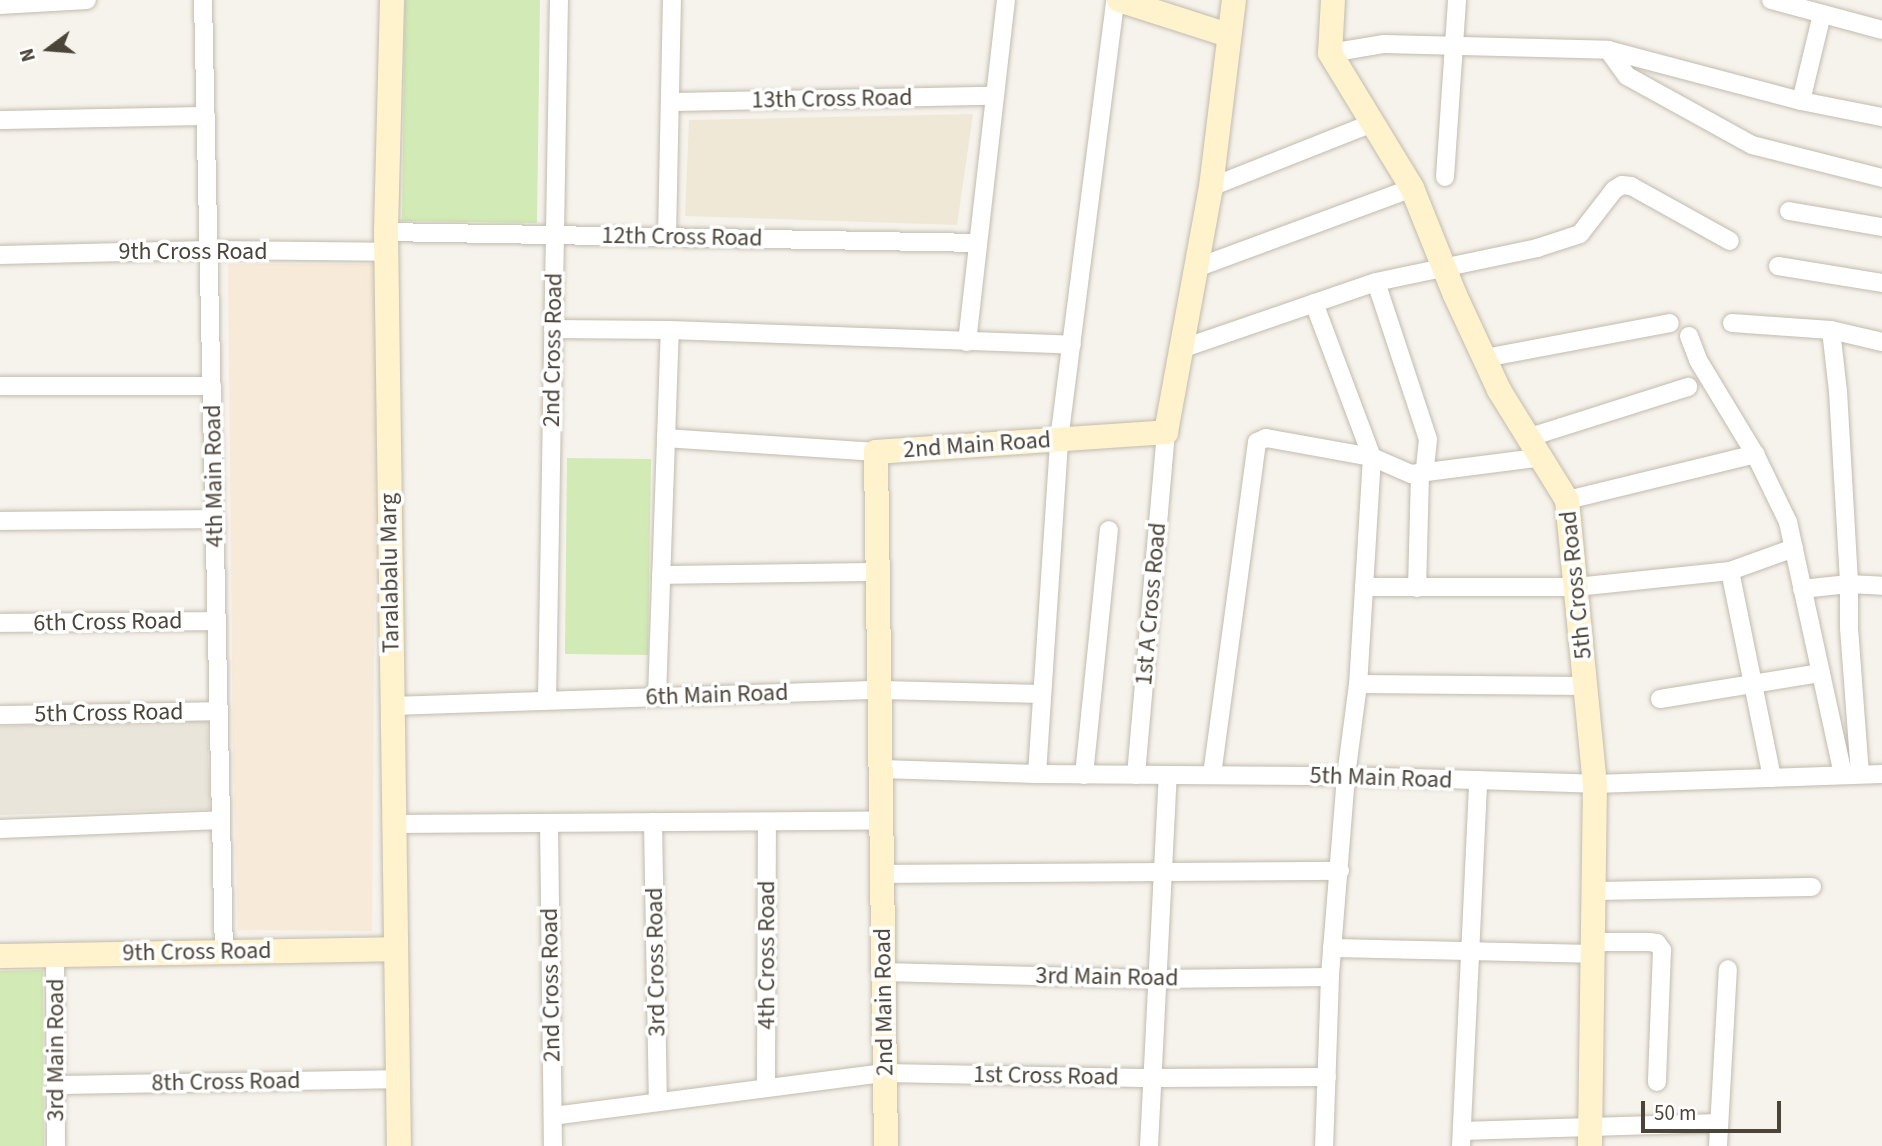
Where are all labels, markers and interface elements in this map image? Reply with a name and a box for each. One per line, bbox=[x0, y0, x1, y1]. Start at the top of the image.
north arrow bbox=[14, 14, 84, 84]
text: N bbox=[14, 45, 43, 65]
street label: 13th Cross Road bbox=[751, 83, 913, 115]
street label: 12th Cross Road bbox=[601, 221, 763, 253]
street label: 9th Cross Road bbox=[118, 238, 268, 266]
street label: 2nd Cross Road bbox=[537, 273, 569, 427]
street label: 4th Main Road bbox=[198, 404, 230, 548]
street label: 2nd Main Road bbox=[902, 425, 1052, 465]
street label: Taralabalu Marg bbox=[374, 493, 406, 653]
street label: 5th Cross Road bbox=[1554, 509, 1598, 661]
street label: 1st A Cross Road bbox=[1130, 521, 1172, 687]
street label: 6th Cross Road bbox=[33, 606, 183, 638]
street label: 6th Main Road bbox=[645, 678, 789, 712]
street label: 5th Cross Road bbox=[34, 697, 184, 729]
street label: 5th Main Road bbox=[1309, 761, 1453, 795]
street label: 4th Cross Road bbox=[753, 880, 781, 1030]
street label: 3rd Cross Road bbox=[640, 887, 672, 1037]
street label: 2nd Cross Road bbox=[535, 908, 567, 1062]
street label: 2nd Main Road bbox=[868, 928, 900, 1076]
street label: 9th Cross Road bbox=[122, 936, 272, 968]
street label: 3rd Main Road bbox=[1035, 961, 1179, 993]
street label: 3rd Main Road bbox=[42, 978, 70, 1122]
street label: 1st Cross Road bbox=[973, 1060, 1119, 1092]
street label: 8th Cross Road bbox=[151, 1066, 301, 1098]
scale bar bbox=[1644, 1086, 1784, 1130]
text: 50 m bbox=[1654, 1098, 1696, 1128]

